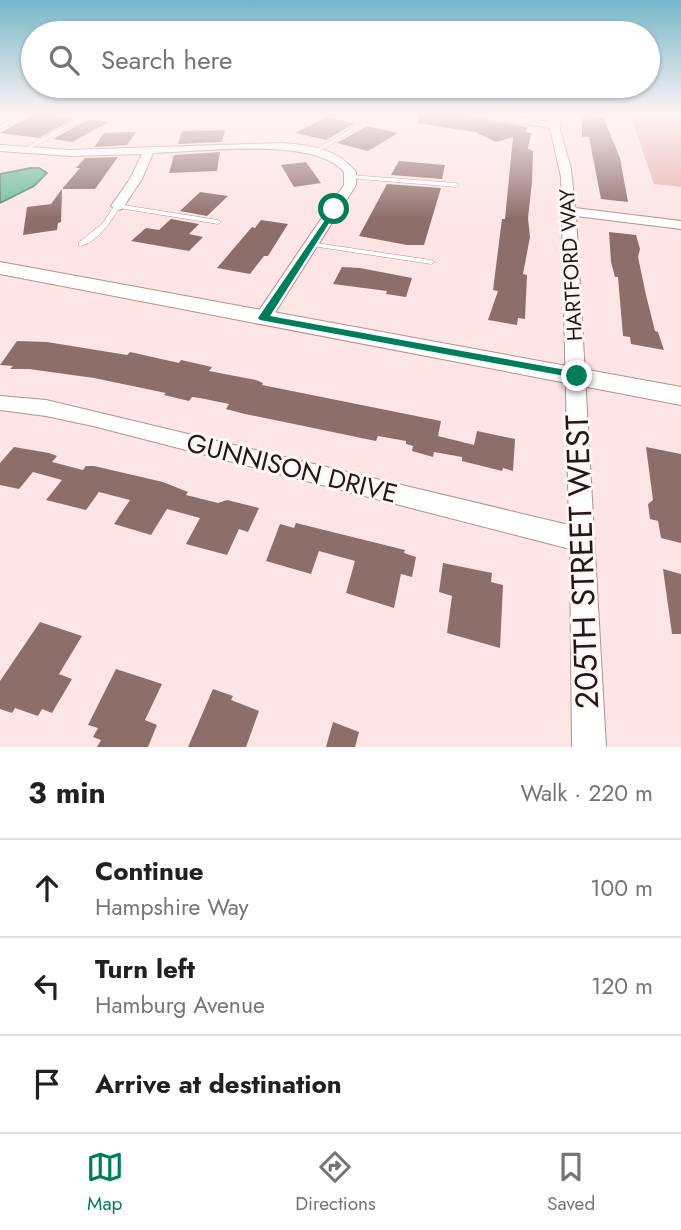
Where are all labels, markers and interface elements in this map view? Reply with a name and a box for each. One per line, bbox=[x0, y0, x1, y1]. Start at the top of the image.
search box bbox=[21, 21, 660, 98]
icon: search bbox=[45, 41, 83, 79]
text: Search here bbox=[101, 41, 233, 79]
street label: HARTFORD WAY bbox=[552, 188, 590, 342]
route start bbox=[318, 193, 349, 224]
route end bbox=[561, 360, 592, 391]
street label: 205TH STREET WEST bbox=[554, 414, 610, 710]
street label: GUNNISON DRIVE bbox=[183, 423, 401, 513]
text: 3 min bbox=[28, 771, 106, 814]
text: Walk · 220 m bbox=[521, 776, 653, 810]
text: Continue bbox=[95, 852, 204, 890]
icon: ahead bbox=[28, 869, 66, 907]
text: 100 m bbox=[590, 871, 653, 905]
text: Hampshire Way bbox=[95, 890, 249, 924]
text: Turn left bbox=[95, 950, 195, 988]
icon: left bbox=[28, 967, 66, 1005]
text: 120 m bbox=[591, 969, 653, 1003]
text: Hamburg Avenue bbox=[95, 988, 265, 1022]
icon: arrive bbox=[28, 1065, 66, 1103]
text: Arrive at destination bbox=[95, 1065, 342, 1103]
tab: Map bbox=[86, 1148, 124, 1217]
tab: Directions bbox=[295, 1148, 376, 1217]
tab: Saved bbox=[547, 1148, 595, 1217]

